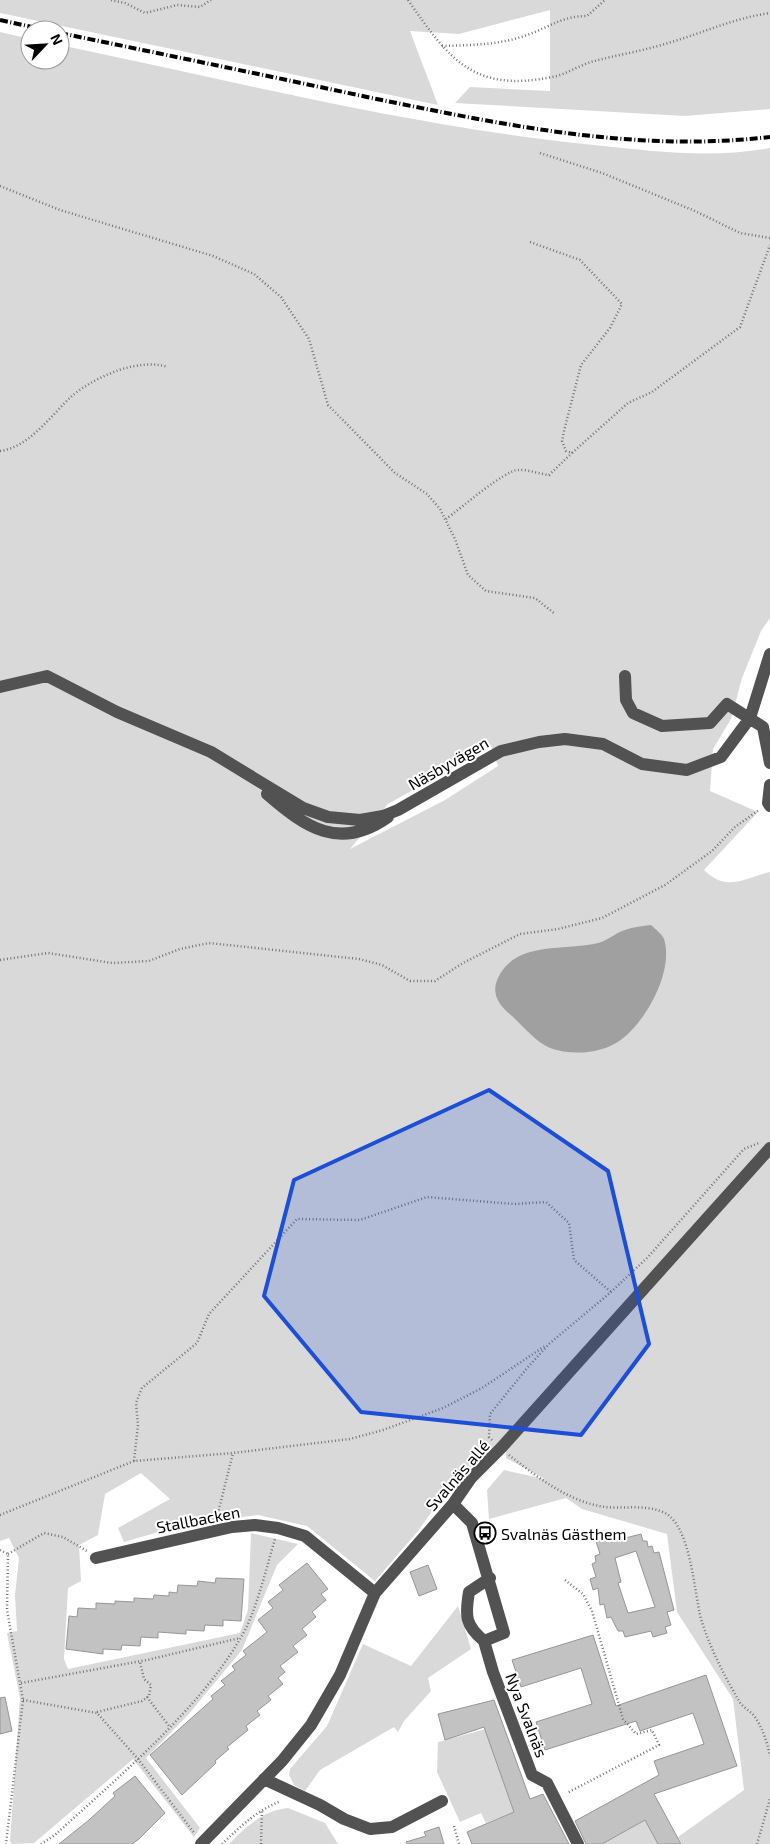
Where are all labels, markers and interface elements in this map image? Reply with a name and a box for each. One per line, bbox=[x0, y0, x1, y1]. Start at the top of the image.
north arrow bbox=[20, 20, 70, 70]
text: N bbox=[47, 31, 67, 47]
street label: Näsbyvägen bbox=[404, 732, 492, 794]
street label: Svalnäs allé bbox=[421, 1436, 493, 1514]
street label: Stallbacken bbox=[155, 1502, 241, 1536]
bus stop icon: Svalnäs Gästhem bbox=[473, 1521, 497, 1545]
place label: Svalnäs Gästhem bbox=[501, 1524, 627, 1543]
street label: Nya Svalnäs bbox=[502, 1670, 552, 1760]

